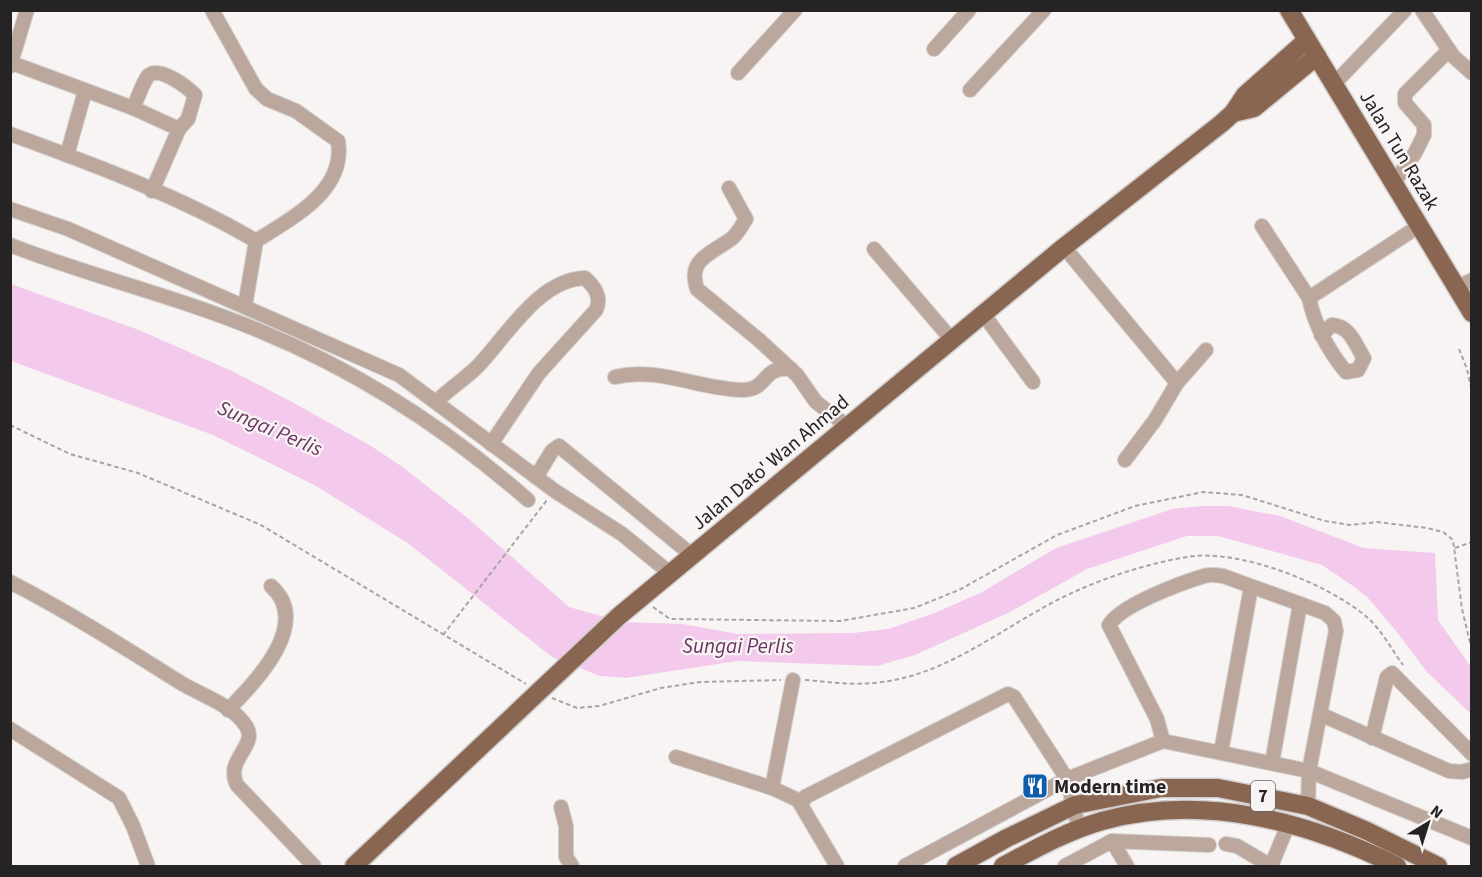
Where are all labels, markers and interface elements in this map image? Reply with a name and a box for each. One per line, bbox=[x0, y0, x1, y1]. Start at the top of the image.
street label: Jalan Tun Razak bbox=[1352, 86, 1446, 216]
street label: Jalan Dato' Wan Ahmad bbox=[686, 389, 855, 537]
water label: Sungai Perlis bbox=[213, 392, 327, 464]
water label: Sungai Perlis bbox=[682, 631, 794, 661]
restaurant icon: Modern time bbox=[1020, 771, 1050, 801]
place label: Modern time bbox=[1054, 773, 1166, 801]
road number: 7 bbox=[1251, 781, 1275, 811]
north arrow bbox=[1398, 793, 1458, 853]
text: N bbox=[1426, 800, 1448, 824]

